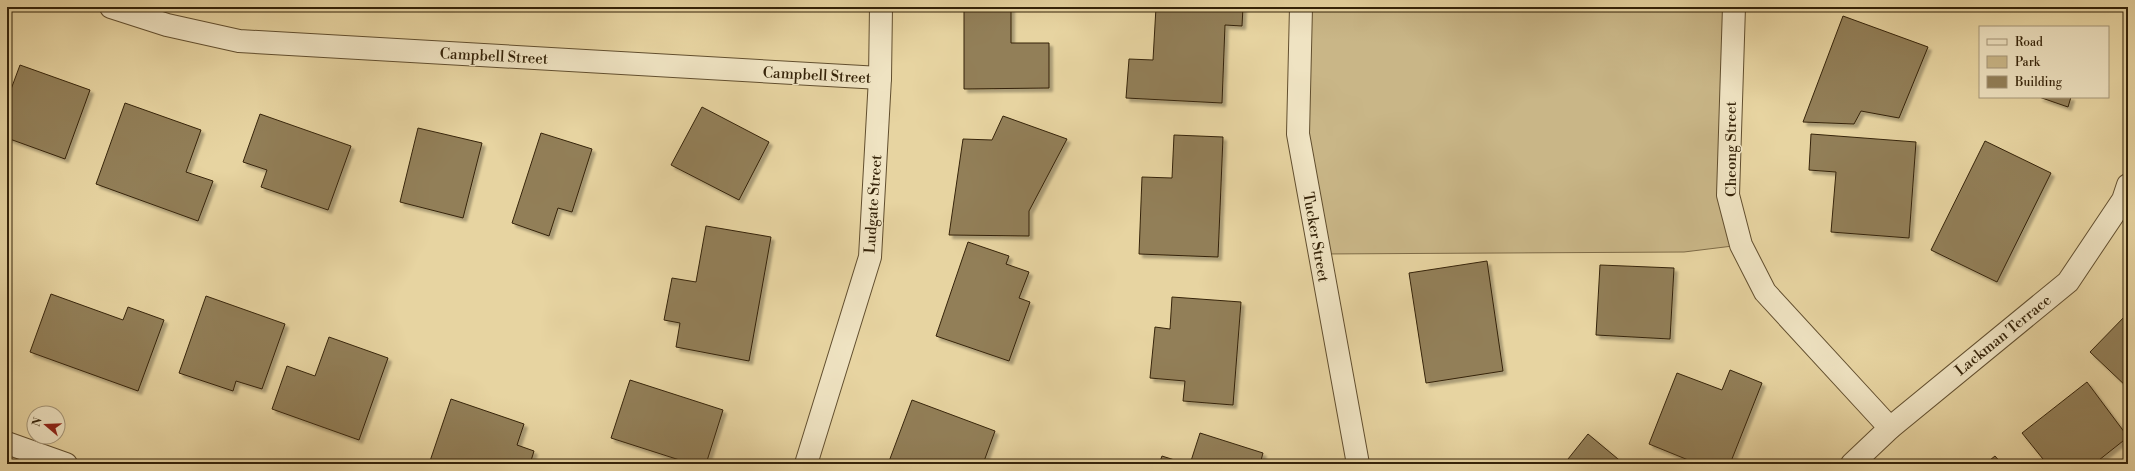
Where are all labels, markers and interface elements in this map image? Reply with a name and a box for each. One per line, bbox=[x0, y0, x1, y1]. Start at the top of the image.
legend bbox=[1979, 26, 2109, 98]
text: Road bbox=[2015, 35, 2043, 50]
street label: Campbell Street bbox=[439, 44, 549, 69]
text: Park bbox=[2015, 55, 2041, 70]
street label: Campbell Street bbox=[762, 63, 872, 88]
text: Building bbox=[2014, 75, 2063, 90]
street label: Cheong Street bbox=[1722, 100, 1741, 197]
street label: Ludgate Street bbox=[861, 153, 886, 254]
street label: Tucker Street bbox=[1298, 191, 1333, 284]
street label: Lackman Terrace bbox=[1951, 291, 2055, 380]
north arrow bbox=[26, 405, 66, 445]
text: N bbox=[29, 415, 46, 428]

